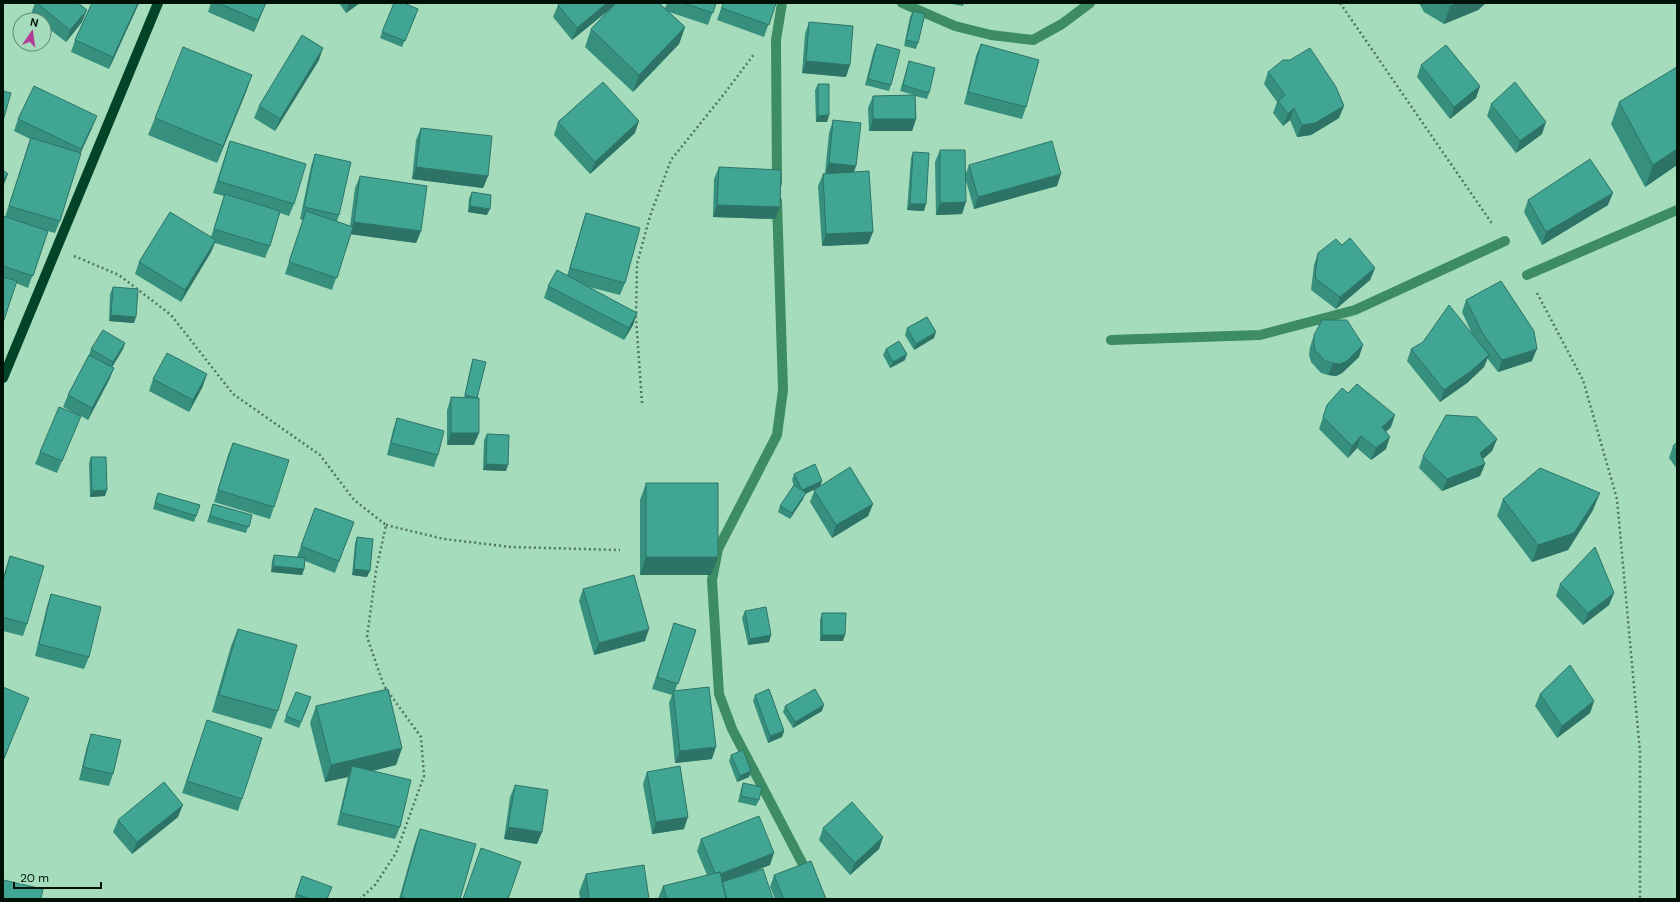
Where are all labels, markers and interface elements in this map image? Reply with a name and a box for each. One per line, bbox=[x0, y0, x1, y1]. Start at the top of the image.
north arrow bbox=[12, 12, 52, 52]
text: N bbox=[29, 15, 40, 30]
scale bar bbox=[14, 864, 101, 890]
text: 20 m bbox=[20, 870, 49, 886]

